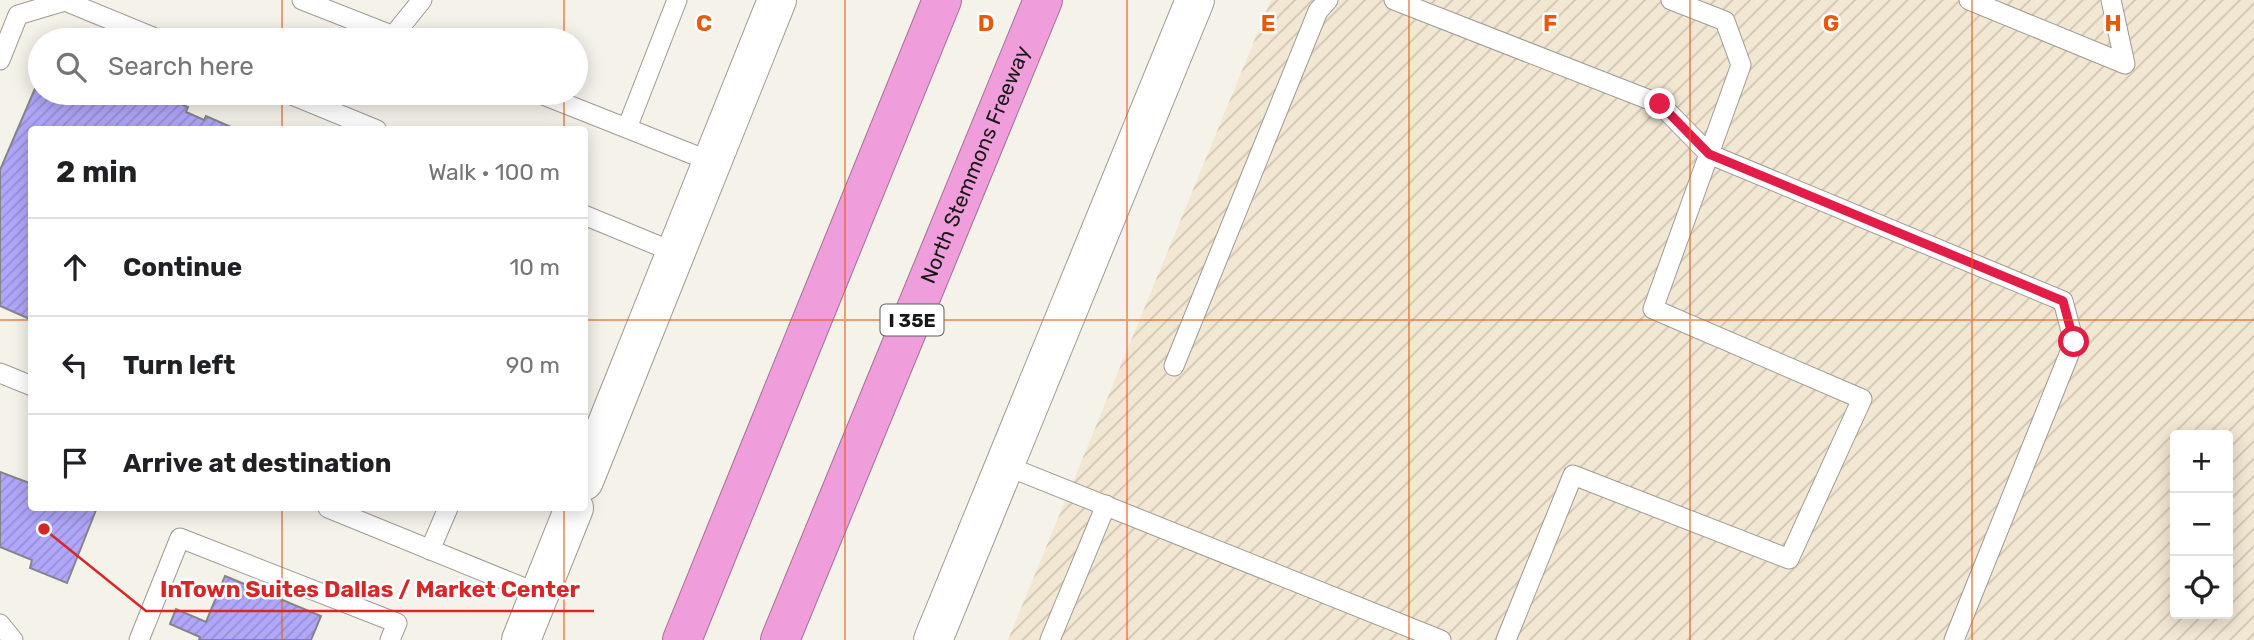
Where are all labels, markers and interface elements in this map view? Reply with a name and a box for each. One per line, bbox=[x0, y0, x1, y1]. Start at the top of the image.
text: C bbox=[696, 9, 712, 37]
text: D bbox=[978, 9, 994, 37]
text: E bbox=[1261, 9, 1275, 37]
text: F bbox=[1543, 9, 1557, 37]
text: G bbox=[1823, 9, 1839, 37]
text: H bbox=[2104, 9, 2122, 37]
search box bbox=[28, 28, 588, 105]
street label: North Stemmons Freeway bbox=[915, 42, 1035, 287]
icon: search bbox=[52, 48, 90, 86]
text: Search here bbox=[108, 51, 254, 82]
route end bbox=[1644, 88, 1675, 119]
text: 2 min bbox=[56, 154, 137, 190]
text: Walk · 100 m bbox=[428, 158, 560, 186]
icon: ahead bbox=[56, 248, 94, 286]
text: Continue bbox=[123, 252, 242, 283]
text: 10 m bbox=[509, 253, 560, 281]
road number: I 35E bbox=[880, 304, 944, 336]
route start bbox=[2058, 326, 2089, 357]
icon: left bbox=[56, 346, 94, 384]
text: Turn left bbox=[123, 350, 235, 381]
text: 90 m bbox=[506, 351, 560, 379]
map controls bbox=[2170, 430, 2233, 619]
button: + bbox=[2170, 430, 2233, 493]
icon: arrive bbox=[56, 444, 94, 482]
text: Arrive at destination bbox=[123, 448, 391, 479]
button: − bbox=[2170, 493, 2233, 556]
button: locate bbox=[2170, 556, 2233, 619]
callout: InTown Suites Dallas / Market Center bbox=[146, 567, 594, 611]
text: InTown Suites Dallas / Market Center bbox=[160, 575, 581, 603]

